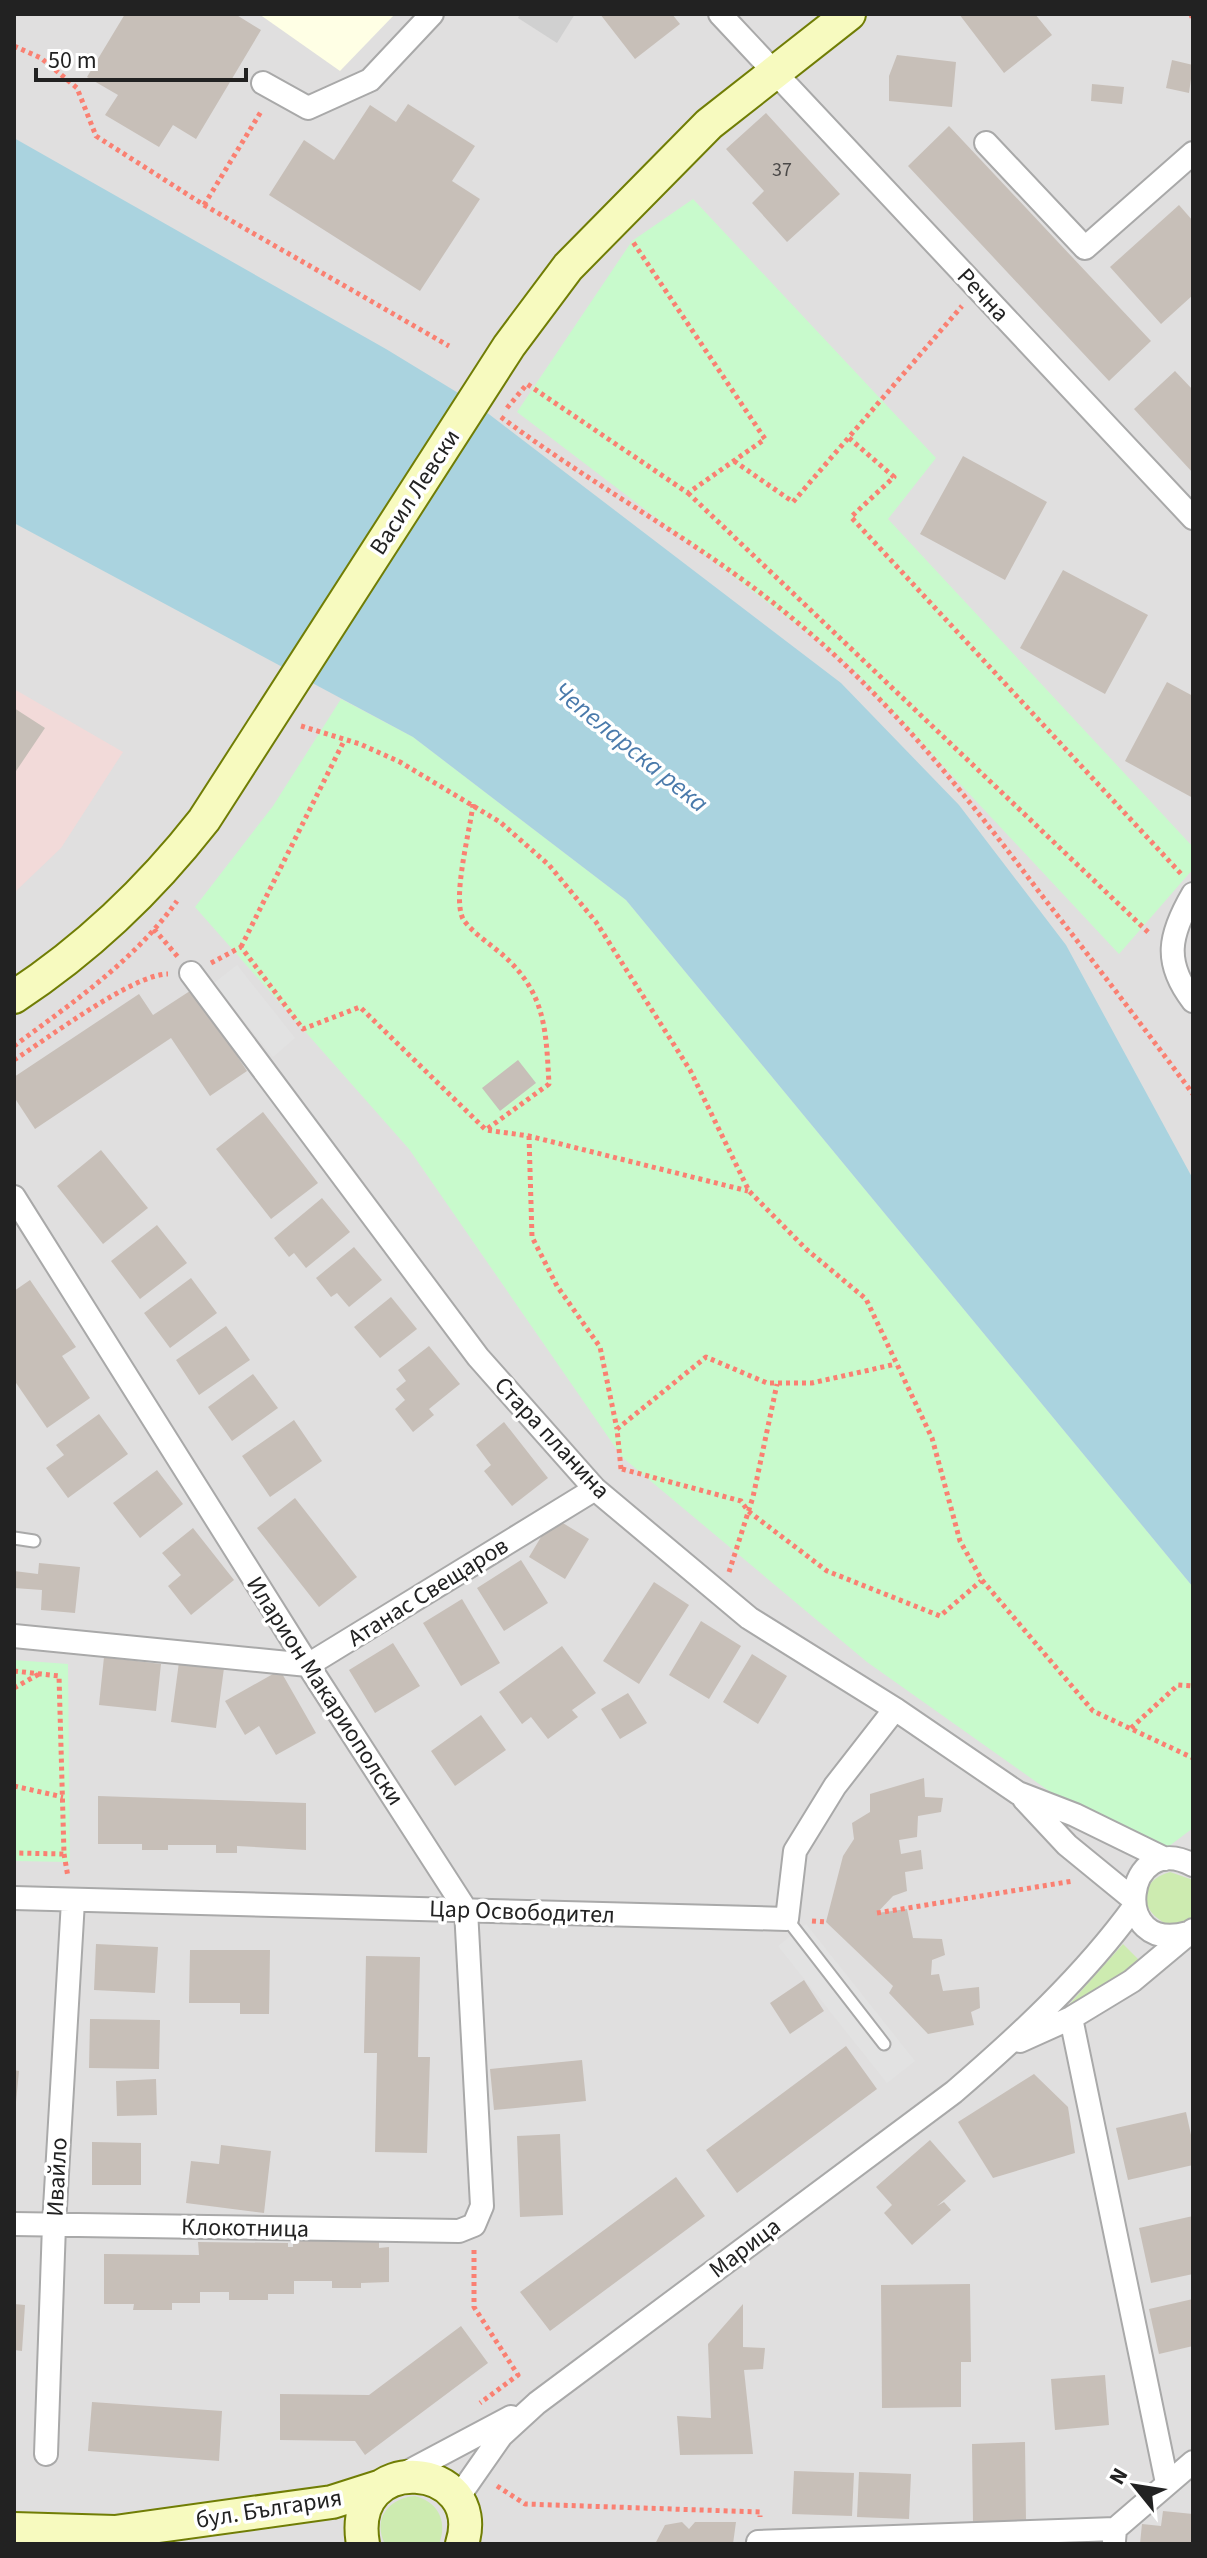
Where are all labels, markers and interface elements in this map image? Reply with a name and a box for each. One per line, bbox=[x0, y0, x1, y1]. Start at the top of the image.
scale bar bbox=[36, 32, 246, 82]
text: 50 m bbox=[48, 43, 97, 78]
house number: 37 bbox=[772, 156, 792, 184]
street label: Речна bbox=[949, 260, 1017, 330]
street label: Васил Левски bbox=[361, 422, 469, 562]
water label: Чепеларска река bbox=[546, 673, 716, 821]
street label: Стара планина bbox=[486, 1369, 618, 1507]
street label: Атанас Свещаров bbox=[341, 1529, 515, 1655]
street label: Иларион Макариополски bbox=[238, 1569, 412, 1813]
street label: Цар Освободител bbox=[429, 1891, 615, 1933]
street label: Ивайло bbox=[37, 2136, 77, 2218]
street label: Клокотница bbox=[181, 2209, 309, 2247]
street label: Марица bbox=[702, 2209, 788, 2287]
north arrow bbox=[1095, 2446, 1175, 2526]
text: N bbox=[1101, 2462, 1136, 2491]
street label: бул. България bbox=[193, 2480, 345, 2538]

